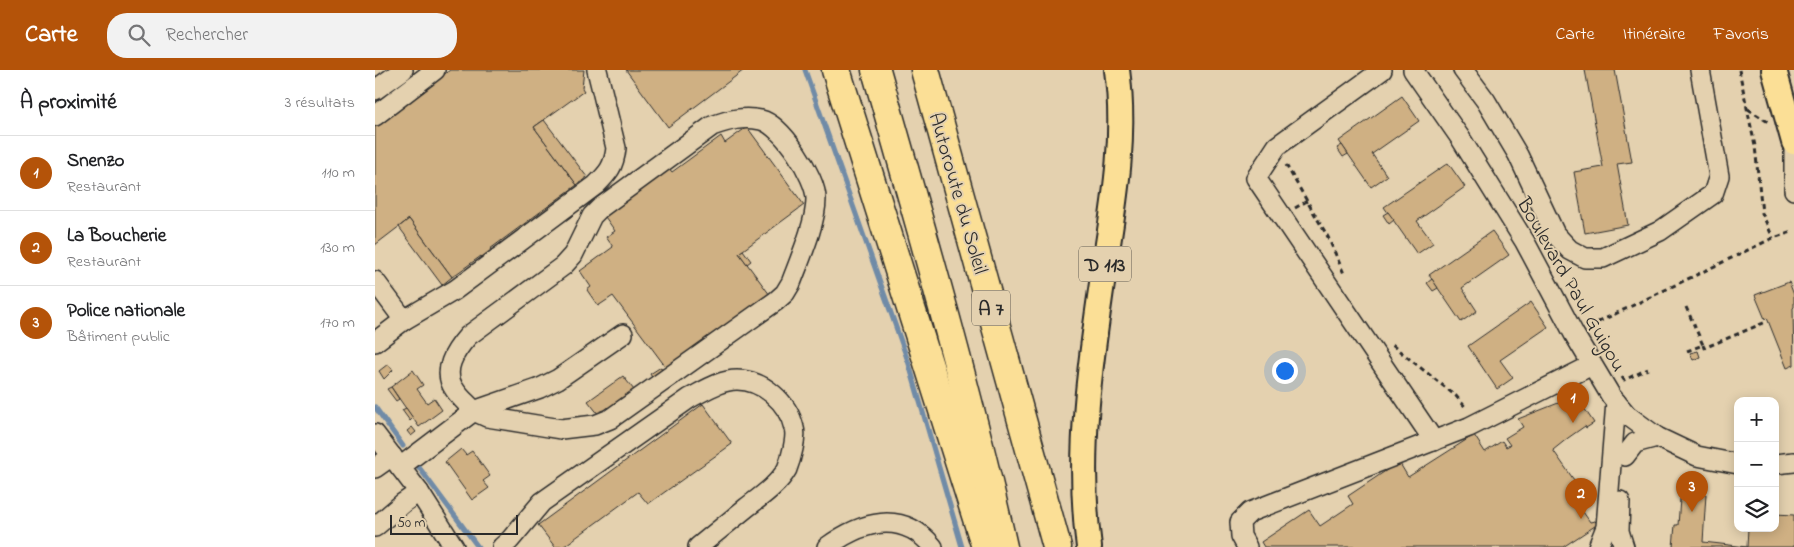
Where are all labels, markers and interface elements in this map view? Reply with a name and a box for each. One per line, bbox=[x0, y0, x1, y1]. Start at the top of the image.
search box bbox=[107, 13, 457, 58]
text: Carte bbox=[25, 18, 77, 53]
icon: search bbox=[125, 21, 153, 49]
text: Rechercher bbox=[165, 22, 248, 49]
text: Carte bbox=[1555, 22, 1595, 48]
text: Itinéraire bbox=[1623, 22, 1685, 48]
text: Favoris bbox=[1713, 22, 1769, 48]
text: À proximité bbox=[20, 88, 117, 118]
text: 3 résultats bbox=[285, 91, 355, 115]
street label: Autoroute du Soleil bbox=[920, 109, 995, 278]
text: Snenzo bbox=[67, 148, 124, 175]
text: 1 bbox=[33, 161, 39, 185]
text: 110 m bbox=[321, 161, 355, 185]
text: Restaurant bbox=[67, 175, 141, 199]
street label: Boulevard Paul Guigou bbox=[1506, 191, 1633, 379]
text: La Boucherie bbox=[67, 223, 166, 250]
text: 2 bbox=[32, 236, 40, 260]
text: 130 m bbox=[320, 236, 355, 260]
road number: D 113 bbox=[1079, 246, 1131, 282]
text: Restaurant bbox=[67, 250, 141, 274]
road number: A 7 bbox=[972, 290, 1010, 326]
text: Police nationale bbox=[67, 298, 185, 325]
text: 3 bbox=[33, 311, 39, 335]
text: 170 m bbox=[320, 311, 355, 335]
text: Bâtiment public bbox=[67, 325, 170, 349]
your location bbox=[1272, 358, 1298, 384]
pin: 1 bbox=[1557, 382, 1589, 423]
map controls bbox=[1734, 397, 1779, 532]
button: + bbox=[1734, 397, 1779, 442]
button: − bbox=[1734, 442, 1779, 487]
pin: 3 bbox=[1676, 471, 1708, 512]
pin: 2 bbox=[1565, 478, 1597, 519]
button: layers bbox=[1734, 487, 1779, 532]
scale bar bbox=[390, 512, 517, 535]
text: 50 m bbox=[397, 513, 425, 534]

